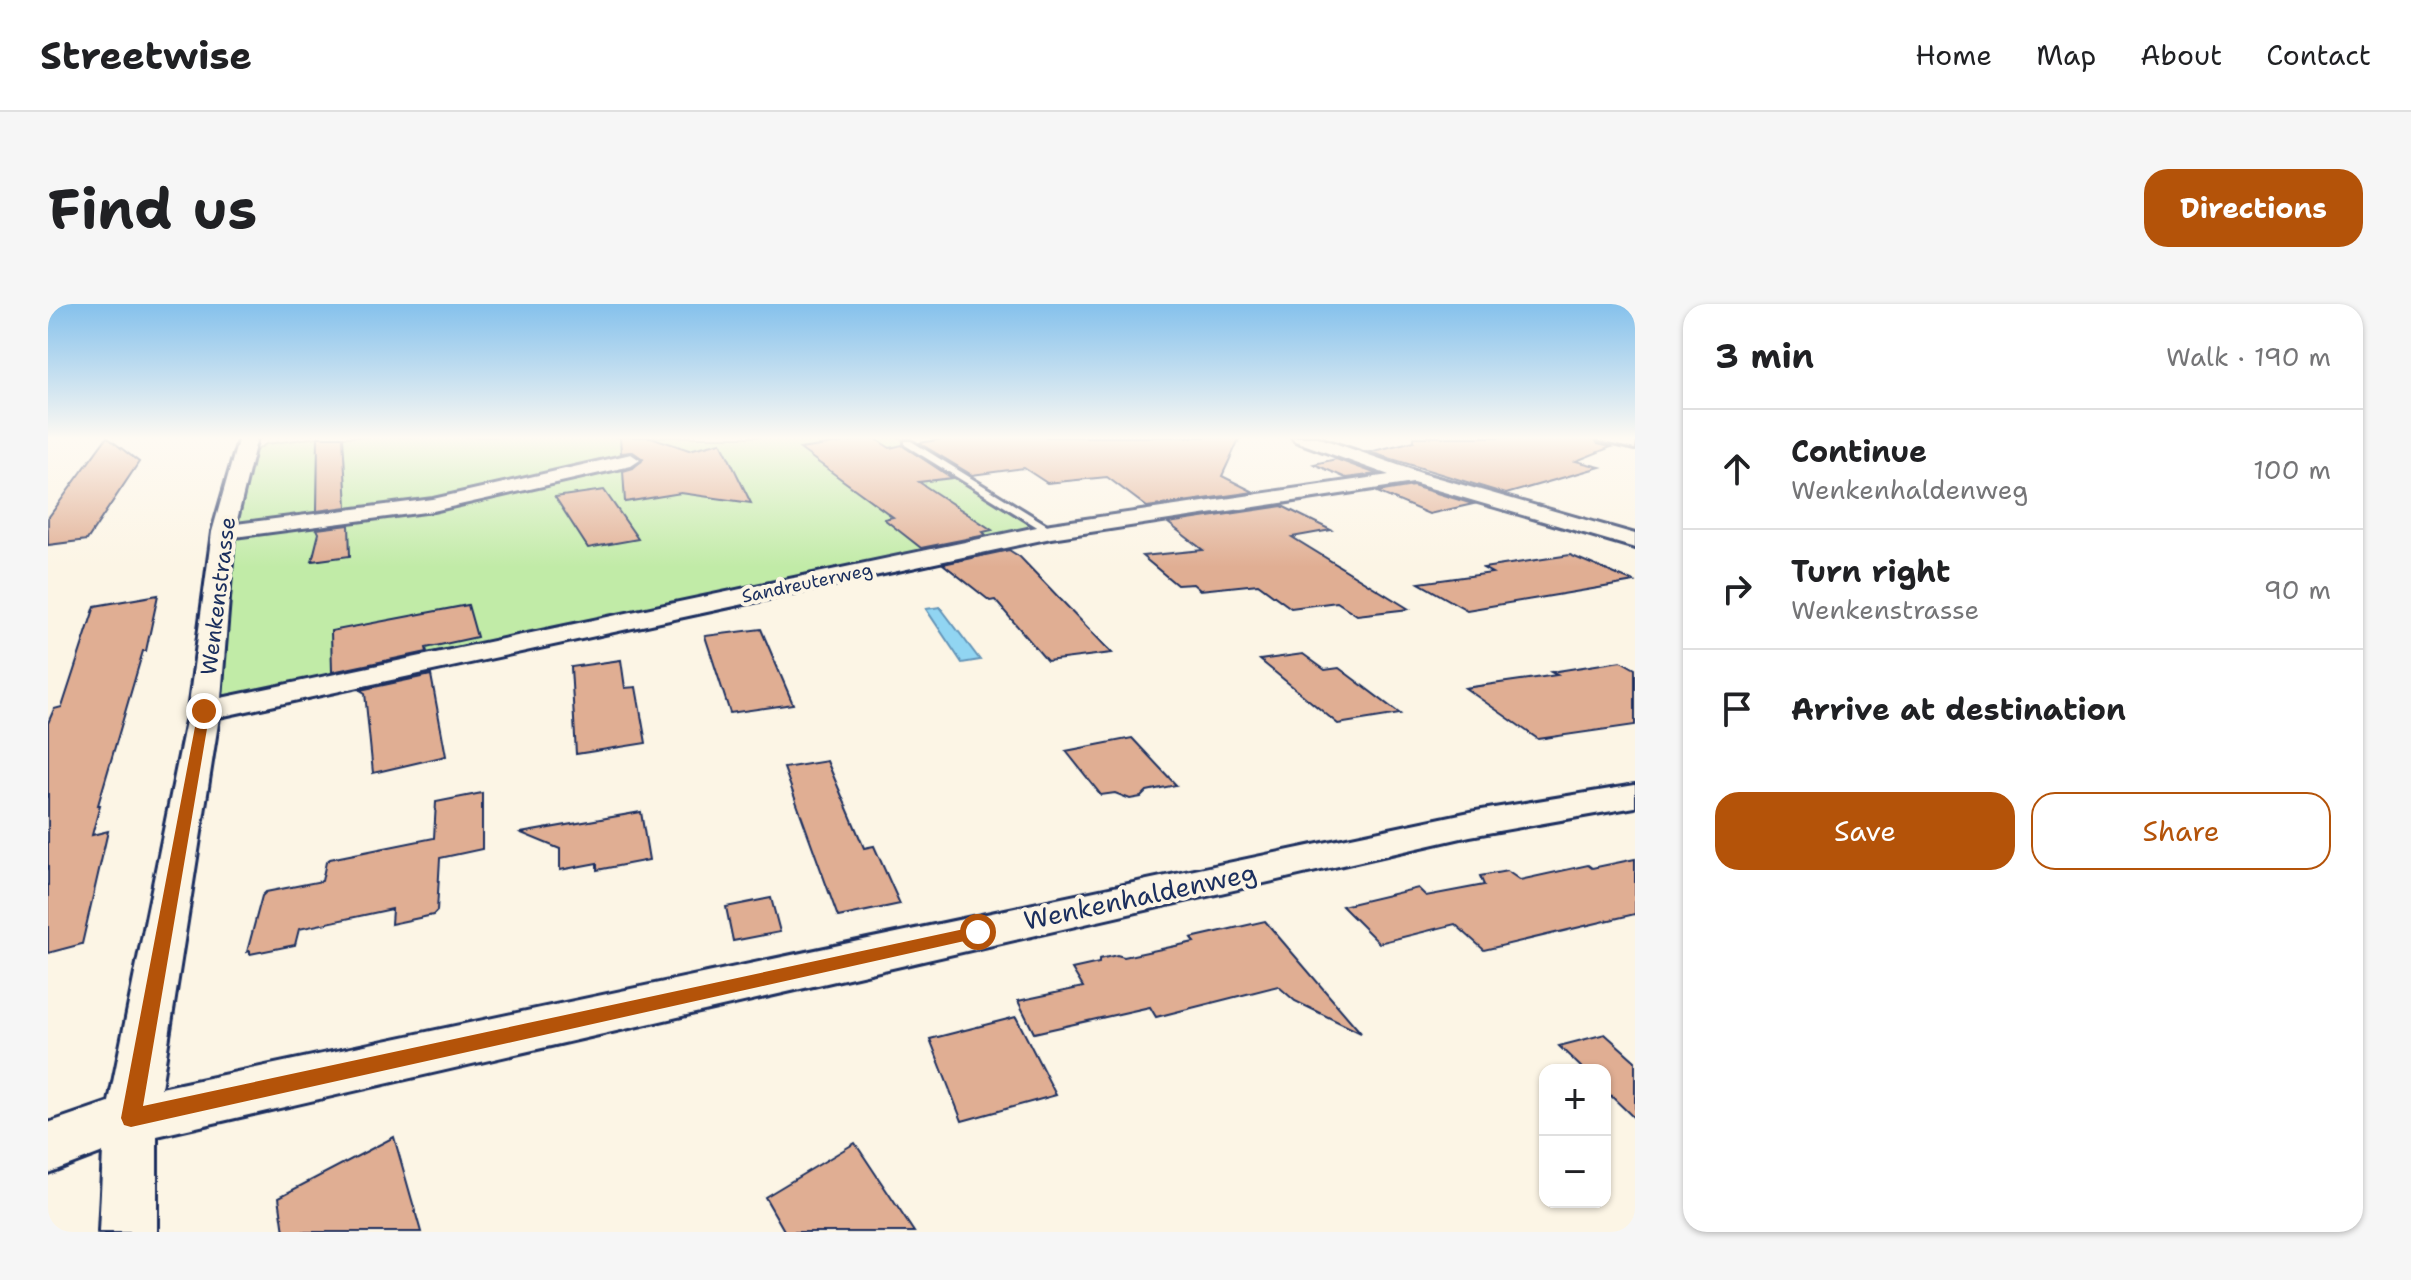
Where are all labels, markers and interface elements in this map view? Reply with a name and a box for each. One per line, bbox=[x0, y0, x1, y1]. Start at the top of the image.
text: Streetwise bbox=[40, 30, 252, 81]
text: Home bbox=[1915, 36, 1992, 74]
text: Map bbox=[2036, 36, 2096, 74]
text: About bbox=[2140, 36, 2222, 74]
text: Contact bbox=[2266, 36, 2371, 74]
button: Directions bbox=[2144, 169, 2363, 247]
text: Find us bbox=[48, 171, 257, 246]
text: 3 min bbox=[1715, 333, 1814, 379]
text: Walk · 190 m bbox=[2166, 339, 2331, 374]
text: Continue bbox=[1791, 431, 1927, 472]
icon: ahead bbox=[1715, 447, 1759, 491]
text: 100 m bbox=[2253, 452, 2331, 487]
text: Wenkenhaldenweg bbox=[1791, 472, 2028, 507]
street label: Wenkenstrasse bbox=[194, 515, 242, 677]
text: Turn right bbox=[1791, 551, 1950, 592]
street label: Sandreuterweg bbox=[739, 557, 875, 609]
icon: right bbox=[1715, 567, 1759, 611]
text: 90 m bbox=[2264, 572, 2331, 607]
text: Wenkenstrasse bbox=[1791, 592, 1979, 627]
icon: arrive bbox=[1715, 687, 1759, 731]
text: Arrive at destination bbox=[1791, 689, 2126, 730]
route end bbox=[186, 693, 222, 729]
button: Save bbox=[1715, 792, 2015, 870]
button: Share bbox=[2031, 792, 2331, 870]
street label: Wenkenhaldenweg bbox=[1020, 854, 1260, 938]
route start bbox=[960, 914, 996, 950]
map controls bbox=[1539, 1064, 1611, 1208]
button: + bbox=[1539, 1064, 1611, 1136]
button: − bbox=[1539, 1136, 1611, 1208]

